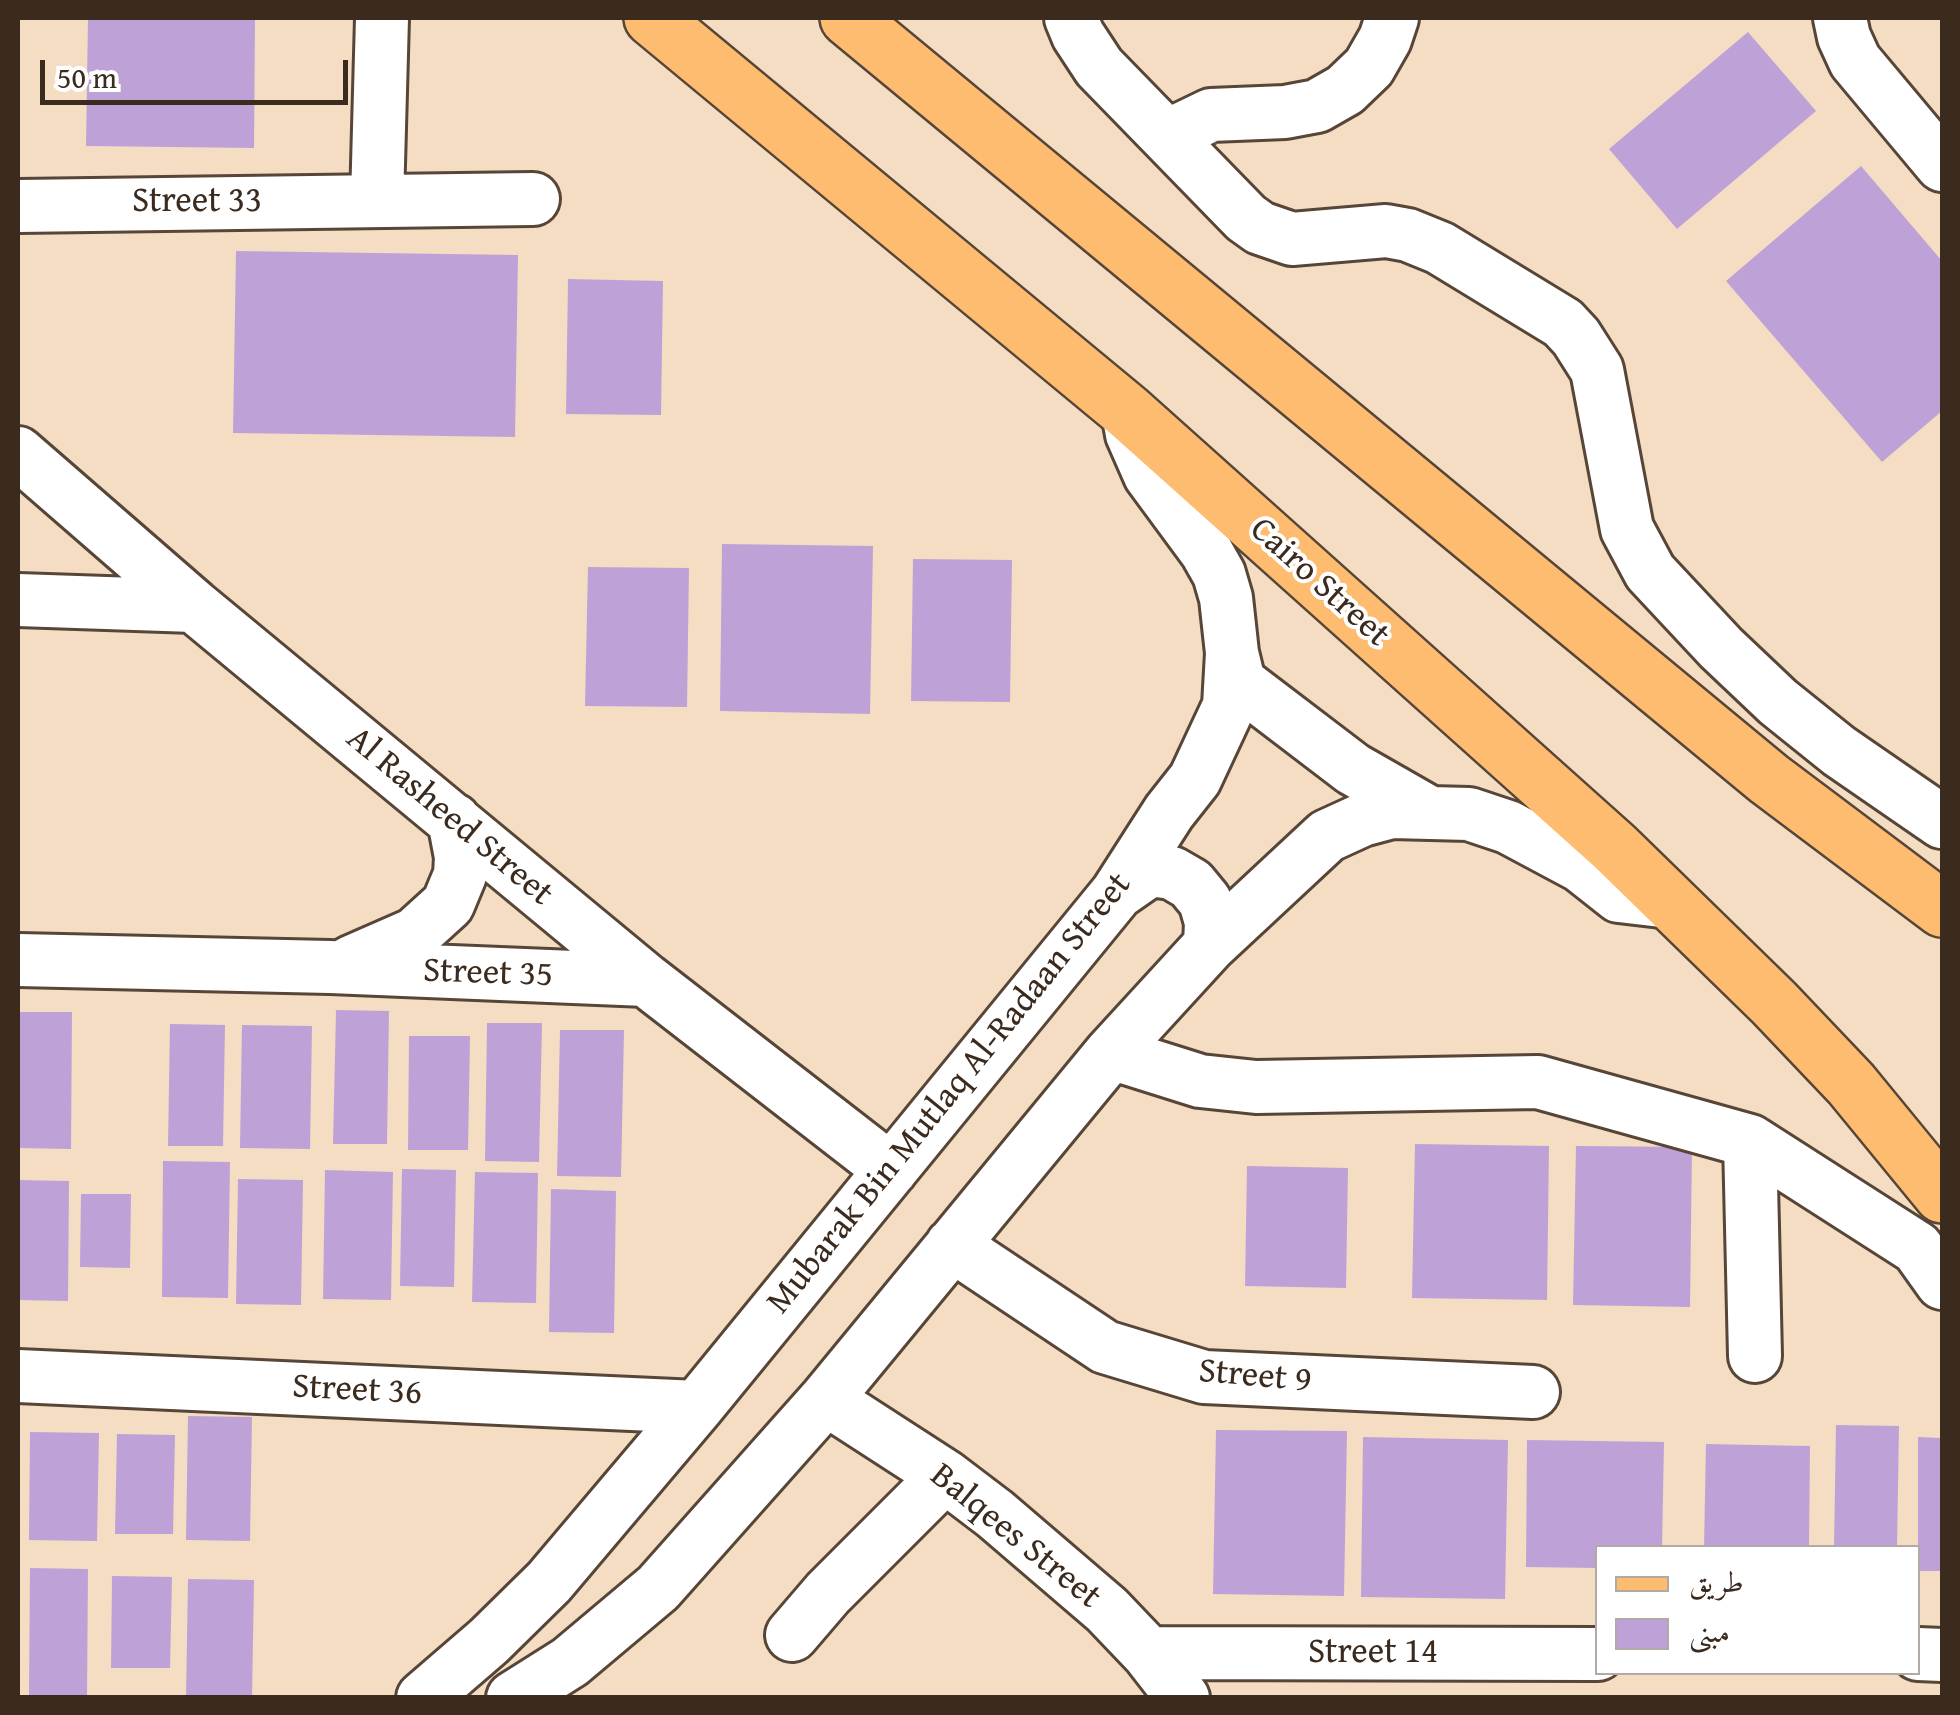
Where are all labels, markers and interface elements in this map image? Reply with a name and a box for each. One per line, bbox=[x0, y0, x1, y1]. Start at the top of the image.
scale bar bbox=[45, 40, 352, 102]
text: 50 m bbox=[57, 55, 117, 99]
street label: Street 33 bbox=[132, 181, 262, 223]
street label: Cairo Street bbox=[1241, 509, 1397, 657]
street label: Al Rasheed Street bbox=[337, 718, 561, 916]
street label: Mubarak Bin Mutlaq Al-Radaan Street bbox=[759, 865, 1141, 1323]
street label: Street 35 bbox=[422, 951, 554, 997]
street label: Street 9 bbox=[1197, 1351, 1313, 1403]
street label: Street 36 bbox=[291, 1367, 423, 1415]
street label: Balqees Street bbox=[921, 1455, 1109, 1619]
legend bbox=[1595, 1545, 1920, 1675]
text: طريق bbox=[1689, 1559, 1744, 1603]
text: مبنى bbox=[1689, 1609, 1730, 1653]
street label: Street 14 bbox=[1308, 1632, 1438, 1674]

